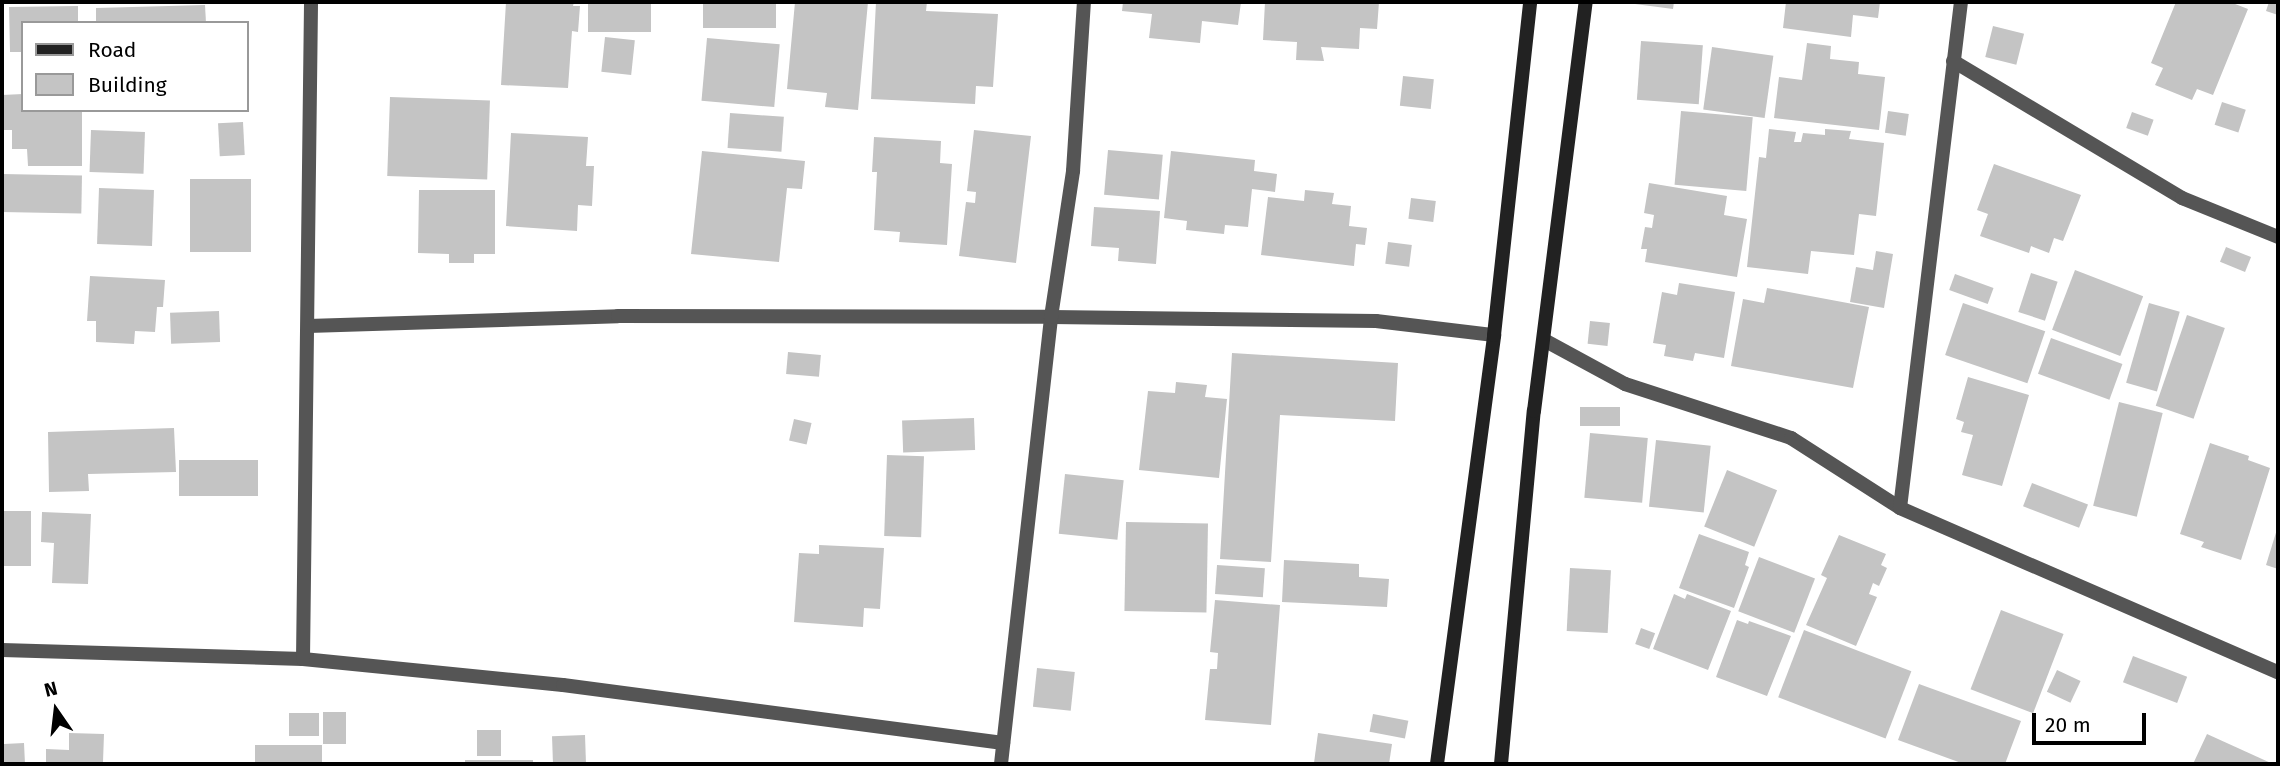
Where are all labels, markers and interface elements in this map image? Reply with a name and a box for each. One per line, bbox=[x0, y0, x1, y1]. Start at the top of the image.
legend bbox=[21, 21, 248, 112]
text: Road bbox=[88, 37, 136, 63]
text: Building bbox=[88, 72, 167, 98]
north arrow bbox=[21, 675, 91, 745]
text: N bbox=[42, 676, 60, 702]
scale bar bbox=[2035, 700, 2149, 744]
text: 20 m bbox=[2045, 712, 2091, 738]

